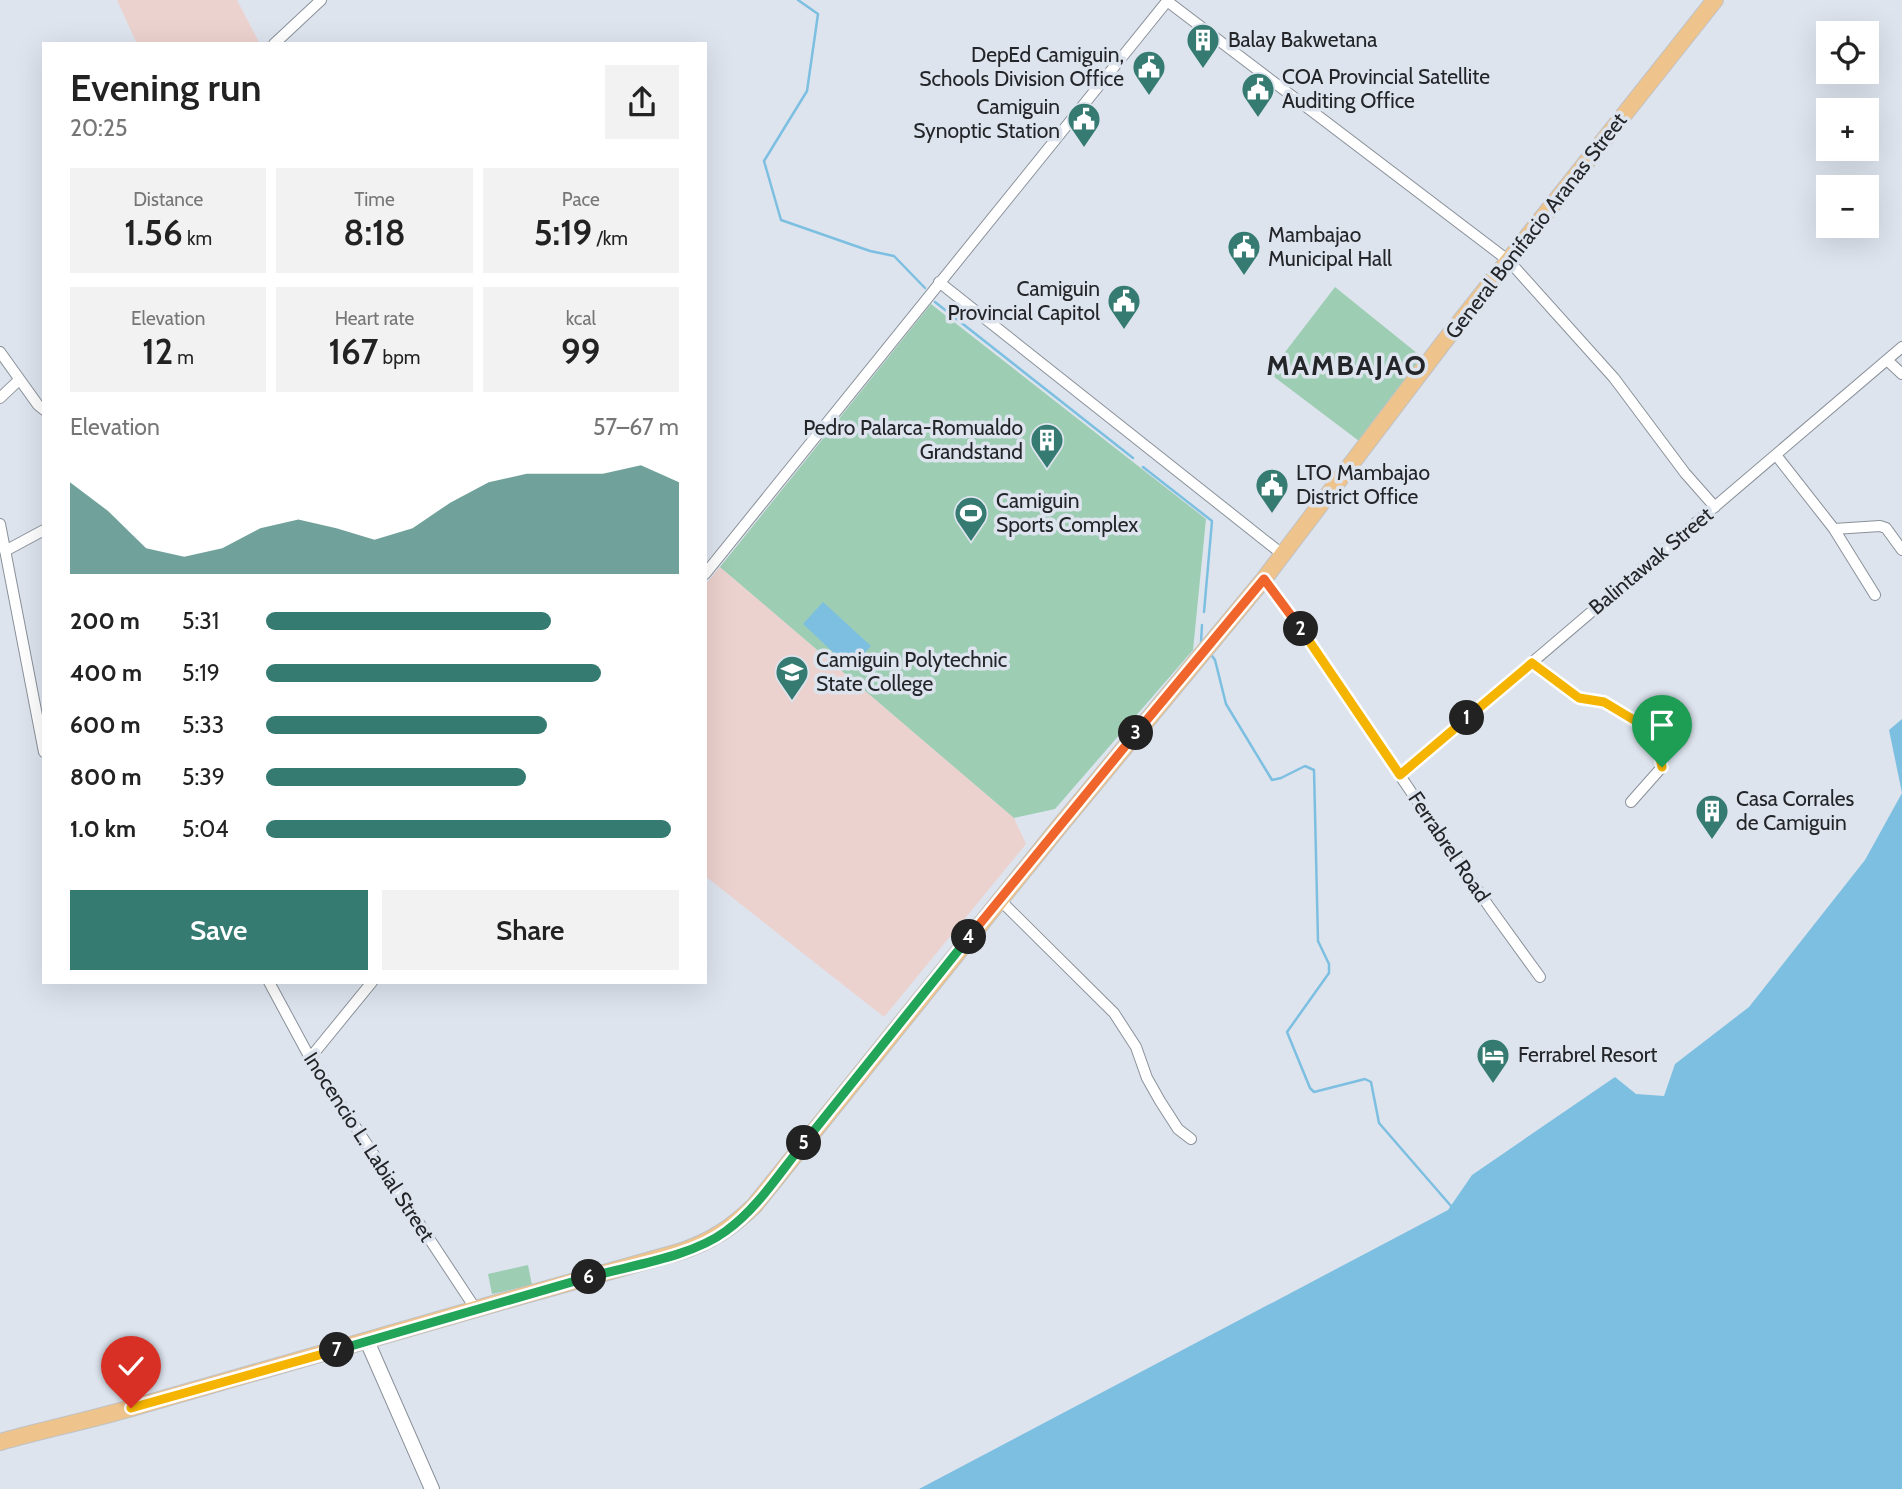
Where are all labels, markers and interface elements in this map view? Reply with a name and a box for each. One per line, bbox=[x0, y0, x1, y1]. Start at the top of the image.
building icon: Balay Bakwetana bbox=[1184, 21, 1222, 70]
map controls bbox=[1816, 21, 1879, 238]
button: locate bbox=[1816, 21, 1879, 84]
place label: Balay Bakwetana bbox=[1228, 27, 1377, 52]
place label: DepEd Camiguin, Schools Division Office bbox=[919, 42, 1124, 91]
public building icon: DepEd Camiguin, Schools Division Office bbox=[1130, 48, 1168, 97]
text: Evening run bbox=[70, 64, 262, 111]
place label: COA Provincial Satellite Auditing Office bbox=[1282, 64, 1490, 113]
button: share bbox=[605, 65, 679, 139]
public building icon: COA Provincial Satellite Auditing Office bbox=[1239, 70, 1277, 119]
place label: Camiguin Synoptic Station bbox=[913, 94, 1060, 143]
button: + bbox=[1816, 98, 1879, 161]
public building icon: Camiguin Synoptic Station bbox=[1065, 100, 1103, 149]
street label: General Bonifacio Aranas Street bbox=[1440, 108, 1632, 344]
text: 20:25 bbox=[70, 114, 127, 142]
button: − bbox=[1816, 175, 1879, 238]
text: Distance bbox=[133, 188, 203, 211]
text: Time bbox=[354, 188, 395, 211]
text: Pace bbox=[562, 188, 600, 211]
text: 1.56 bbox=[124, 211, 183, 254]
text: 8:18 bbox=[343, 211, 406, 254]
text: 5:19 bbox=[534, 211, 592, 254]
place label: Mambajao Municipal Hall bbox=[1268, 222, 1392, 271]
text: km bbox=[183, 227, 212, 250]
text: /km bbox=[592, 227, 628, 250]
public building icon: Mambajao Municipal Hall bbox=[1225, 228, 1263, 277]
place label: Camiguin Provincial Capitol bbox=[947, 276, 1100, 325]
public building icon: Camiguin Provincial Capitol bbox=[1105, 282, 1143, 331]
text: Elevation bbox=[131, 307, 205, 330]
text: Heart rate bbox=[335, 307, 414, 330]
text: kcal bbox=[566, 307, 596, 330]
text: 12 bbox=[142, 330, 173, 373]
text: 167 bbox=[329, 330, 378, 373]
text: 99 bbox=[561, 330, 601, 373]
text: m bbox=[173, 346, 194, 369]
text: bpm bbox=[378, 346, 420, 369]
district label: MAMBAJAO bbox=[1266, 348, 1428, 382]
text: Elevation bbox=[70, 413, 160, 441]
text: 57–67 m bbox=[593, 413, 679, 441]
place label: Pedro Palarca-Romualdo Grandstand bbox=[803, 415, 1023, 464]
building icon: Pedro Palarca-Romualdo Grandstand bbox=[1028, 421, 1066, 470]
place label: LTO Mambajao District Office bbox=[1296, 460, 1430, 509]
public building icon: LTO Mambajao District Office bbox=[1253, 466, 1291, 515]
place label: Camiguin Sports Complex bbox=[996, 488, 1138, 537]
sports icon: Camiguin Sports Complex bbox=[952, 494, 990, 543]
street label: Balintawak Street bbox=[1584, 502, 1718, 620]
text: 200 m bbox=[70, 607, 140, 635]
text: 5:31 bbox=[182, 607, 219, 635]
pin: 2 bbox=[1284, 612, 1318, 646]
text: 2 bbox=[1295, 617, 1306, 640]
place label: Camiguin Polytechnic State College bbox=[816, 647, 1007, 696]
school or university icon: Camiguin Polytechnic State College bbox=[773, 653, 811, 702]
text: 400 m bbox=[70, 659, 142, 687]
text: 5:19 bbox=[182, 659, 220, 687]
pin bbox=[1632, 695, 1692, 767]
pin: 1 bbox=[1450, 700, 1484, 736]
text: 1 bbox=[1463, 706, 1470, 729]
icon: arrive bbox=[1643, 706, 1681, 744]
text: 600 m bbox=[70, 711, 141, 739]
text: 5:33 bbox=[182, 711, 224, 739]
pin: 3 bbox=[1118, 716, 1154, 750]
text: 3 bbox=[1130, 721, 1141, 744]
text: 800 m bbox=[70, 763, 142, 791]
text: 5:39 bbox=[182, 763, 225, 791]
place label: Casa Corrales de Camiguin bbox=[1736, 786, 1855, 835]
street label: Ferrabrel Road bbox=[1403, 787, 1496, 907]
building icon: Casa Corrales de Camiguin bbox=[1693, 792, 1731, 841]
text: 1.0 km bbox=[70, 815, 136, 843]
text: 5:04 bbox=[182, 815, 229, 843]
button: Save bbox=[70, 890, 368, 970]
button: Share bbox=[382, 890, 679, 970]
pin: 4 bbox=[951, 920, 986, 954]
text: 4 bbox=[963, 925, 974, 948]
hotel icon: Ferrabrel Resort bbox=[1474, 1036, 1512, 1085]
place label: Ferrabrel Resort bbox=[1518, 1042, 1657, 1067]
street label: Inocencio L. Labial Street bbox=[299, 1047, 440, 1246]
pin: 5 bbox=[786, 1126, 822, 1160]
text: 5 bbox=[798, 1131, 809, 1154]
pin: 6 bbox=[572, 1260, 606, 1294]
text: 6 bbox=[583, 1265, 594, 1288]
pin: 7 bbox=[320, 1332, 354, 1368]
pin bbox=[101, 1336, 161, 1408]
text: 7 bbox=[332, 1338, 341, 1361]
icon: check bbox=[112, 1347, 150, 1385]

